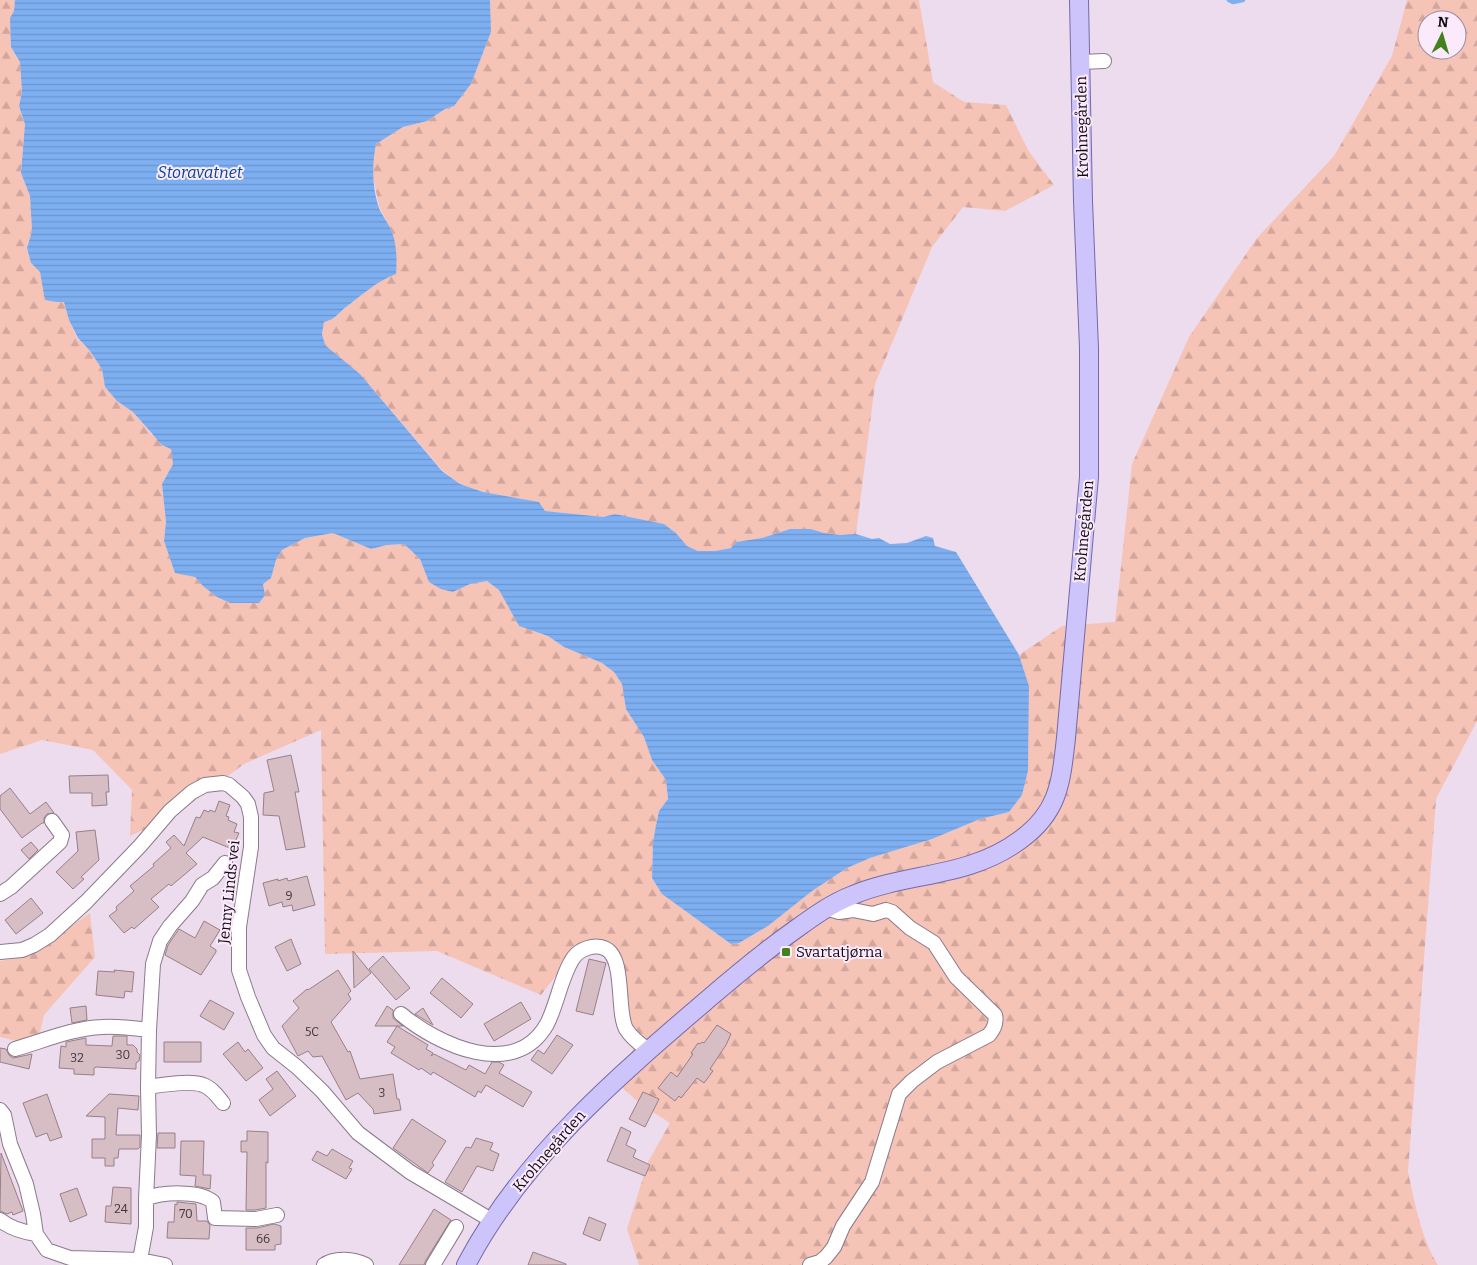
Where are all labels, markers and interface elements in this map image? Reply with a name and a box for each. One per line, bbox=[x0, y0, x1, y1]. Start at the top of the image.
north arrow bbox=[1417, 10, 1467, 60]
text: N bbox=[1437, 14, 1449, 32]
street label: Krohnegården bbox=[1072, 76, 1092, 178]
water label: Storavatnet bbox=[158, 163, 243, 182]
street label: Krohnegården bbox=[1071, 479, 1097, 582]
street label: Jenny Linds vei bbox=[215, 839, 243, 946]
house number: 9 bbox=[285, 889, 293, 903]
place label: Svartatjørna bbox=[796, 943, 883, 961]
marker: Svartatjørna bbox=[780, 946, 792, 958]
house number: 5C bbox=[305, 1025, 319, 1039]
house number: 30 bbox=[116, 1048, 130, 1062]
house number: 32 bbox=[70, 1051, 84, 1065]
house number: 3 bbox=[379, 1086, 386, 1100]
street label: Krohnegården bbox=[509, 1106, 589, 1195]
house number: 24 bbox=[114, 1202, 128, 1216]
house number: 70 bbox=[179, 1207, 193, 1221]
house number: 66 bbox=[256, 1232, 270, 1246]

